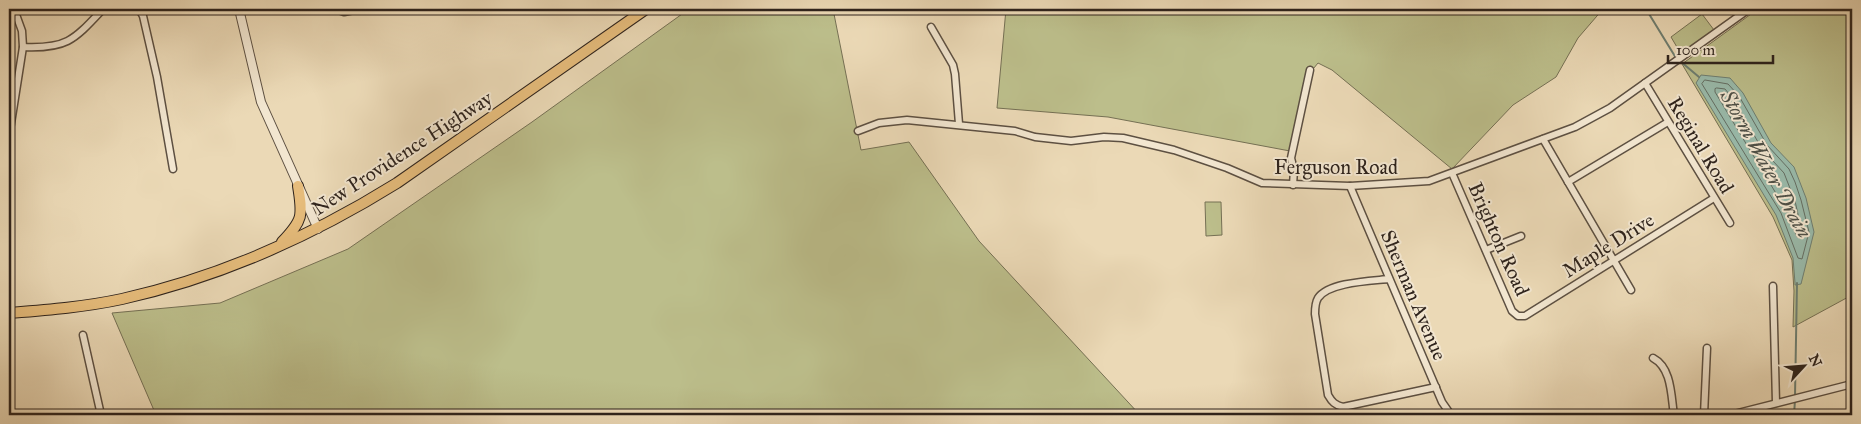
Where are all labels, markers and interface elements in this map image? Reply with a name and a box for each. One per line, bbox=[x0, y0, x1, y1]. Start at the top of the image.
scale bar bbox=[1668, 32, 1774, 64]
text: 100 m bbox=[1676, 41, 1716, 59]
street label: New Providence Highway bbox=[307, 85, 498, 221]
water label: Storm Water Drain bbox=[1714, 85, 1817, 243]
street label: Reginal Road bbox=[1662, 92, 1739, 198]
street label: Ferguson Road bbox=[1274, 155, 1398, 180]
street label: Brighton Road bbox=[1462, 179, 1535, 300]
street label: Maple Drive bbox=[1558, 207, 1658, 283]
street label: Sherman Avenue bbox=[1376, 226, 1452, 364]
north arrow bbox=[1778, 342, 1828, 392]
text: N bbox=[1805, 351, 1826, 370]

